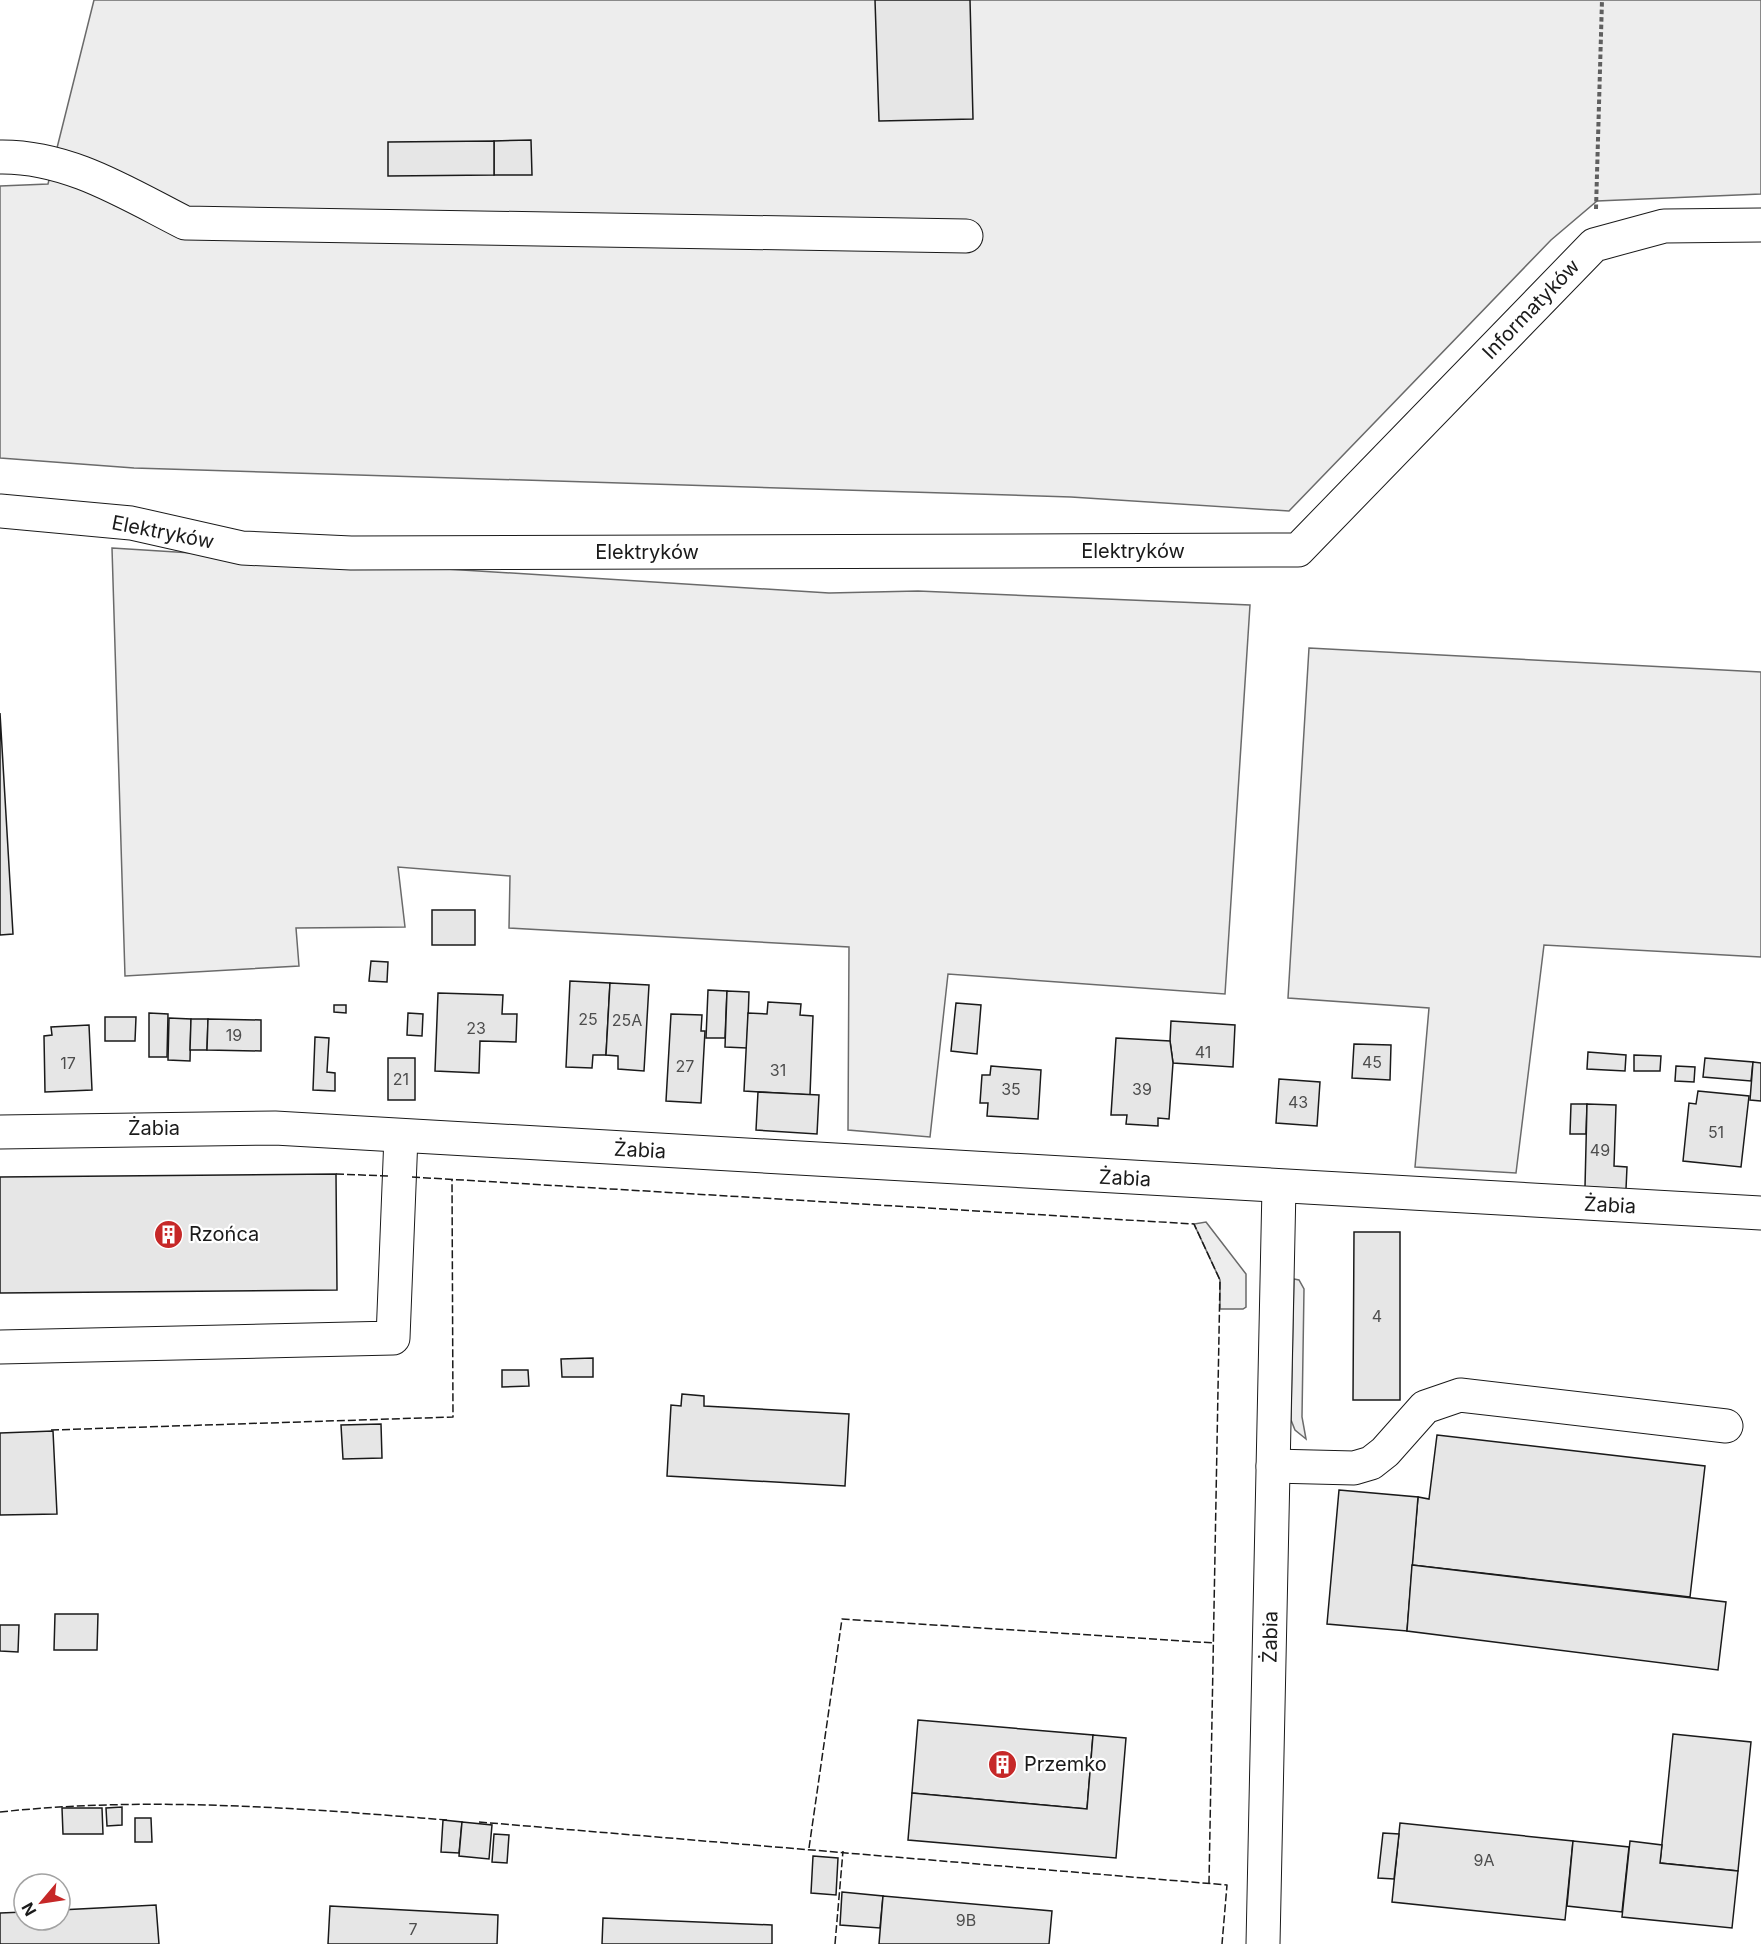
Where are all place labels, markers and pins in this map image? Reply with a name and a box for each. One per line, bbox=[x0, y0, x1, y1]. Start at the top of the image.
building icon: Rzońca bbox=[152, 1218, 184, 1250]
place label: Rzońca bbox=[189, 1222, 259, 1246]
building icon: Przemko bbox=[987, 1748, 1019, 1780]
place label: Przemko bbox=[1024, 1752, 1107, 1776]

